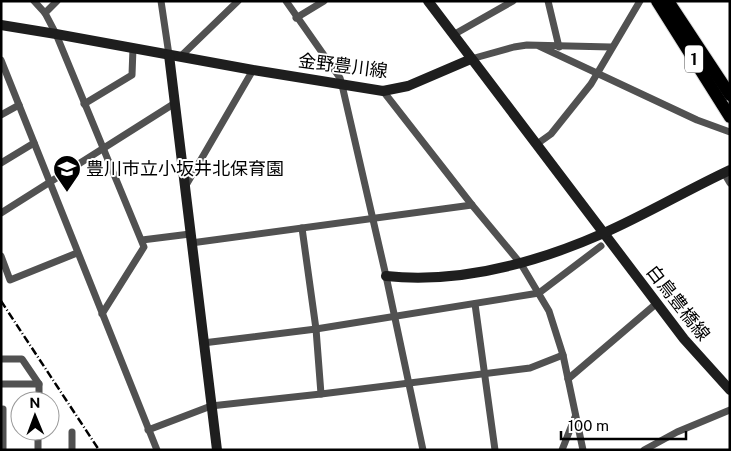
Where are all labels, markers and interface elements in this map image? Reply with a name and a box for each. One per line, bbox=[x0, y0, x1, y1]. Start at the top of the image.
road number: 1 bbox=[685, 46, 703, 72]
street label: 金野豊川線 bbox=[297, 50, 389, 81]
school or university icon: 豊川市立小坂井北保育園 bbox=[52, 154, 82, 193]
place label: 豊川市立小坂井北保育園 bbox=[86, 158, 284, 179]
street label: 白鳥豊橋線 bbox=[642, 261, 714, 345]
north arrow bbox=[10, 391, 60, 441]
text: N bbox=[29, 395, 40, 411]
scale bar bbox=[561, 408, 686, 440]
text: 100 m bbox=[568, 417, 609, 434]

